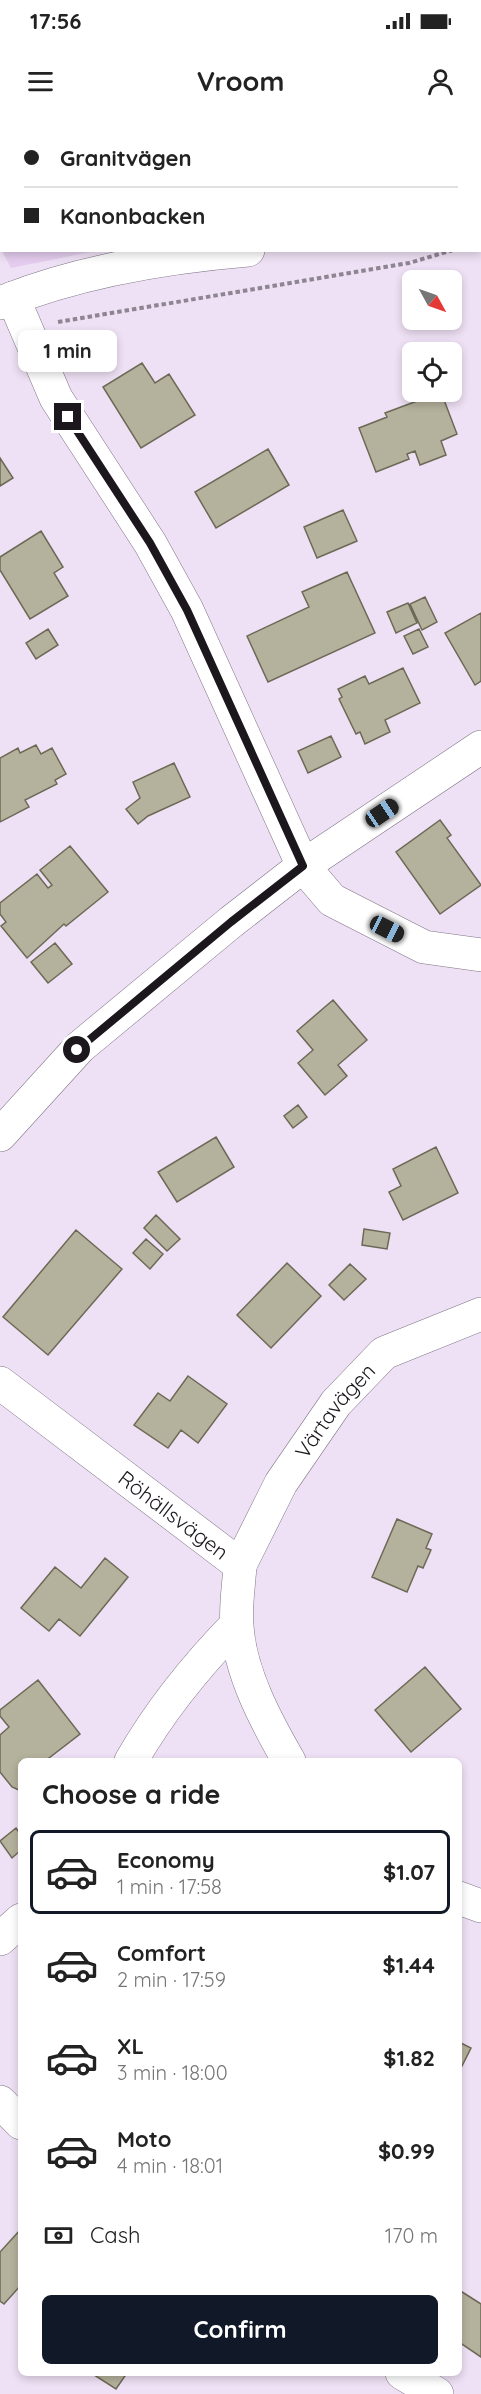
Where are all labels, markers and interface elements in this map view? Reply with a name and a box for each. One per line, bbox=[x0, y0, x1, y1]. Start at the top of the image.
text: 17:56 bbox=[30, 7, 81, 35]
text: Vroom bbox=[197, 64, 284, 98]
icon: menu bbox=[24, 65, 57, 98]
icon: person bbox=[424, 65, 457, 98]
text: Granitvägen bbox=[60, 144, 192, 172]
text: Kanonbacken bbox=[60, 202, 205, 230]
north arrow bbox=[402, 270, 462, 330]
map controls bbox=[402, 270, 462, 402]
callout: 1 min bbox=[19, 330, 118, 372]
text: 1 min bbox=[43, 338, 92, 363]
button: locate bbox=[402, 342, 462, 402]
route end bbox=[54, 403, 81, 430]
car bbox=[362, 795, 402, 831]
car bbox=[367, 913, 407, 945]
route start bbox=[63, 1036, 90, 1063]
street label: Värtavägen bbox=[289, 1358, 380, 1463]
street label: Röhällsvägen bbox=[113, 1465, 234, 1565]
text: Choose a ride bbox=[42, 1777, 220, 1811]
icon: car bbox=[45, 1845, 99, 1899]
text: Economy bbox=[117, 1846, 215, 1874]
text: $1.07 bbox=[383, 1858, 435, 1886]
text: 1 min · 17:58 bbox=[117, 1874, 222, 1899]
icon: car bbox=[45, 1938, 99, 1992]
text: Comfort bbox=[117, 1939, 206, 1967]
text: $1.44 bbox=[383, 1951, 435, 1979]
text: 2 min · 17:59 bbox=[117, 1967, 226, 1992]
icon: car bbox=[45, 2031, 99, 2085]
text: XL bbox=[117, 2032, 144, 2060]
text: $1.82 bbox=[383, 2044, 435, 2072]
text: 3 min · 18:00 bbox=[117, 2060, 228, 2085]
icon: car bbox=[45, 2124, 99, 2178]
text: Moto bbox=[117, 2125, 171, 2153]
text: $0.99 bbox=[378, 2137, 435, 2165]
text: 4 min · 18:01 bbox=[117, 2153, 223, 2178]
icon: cash bbox=[42, 2219, 75, 2252]
text: Cash bbox=[90, 2221, 141, 2249]
text: 170 m bbox=[385, 2223, 438, 2248]
button: Confirm bbox=[42, 2295, 438, 2364]

